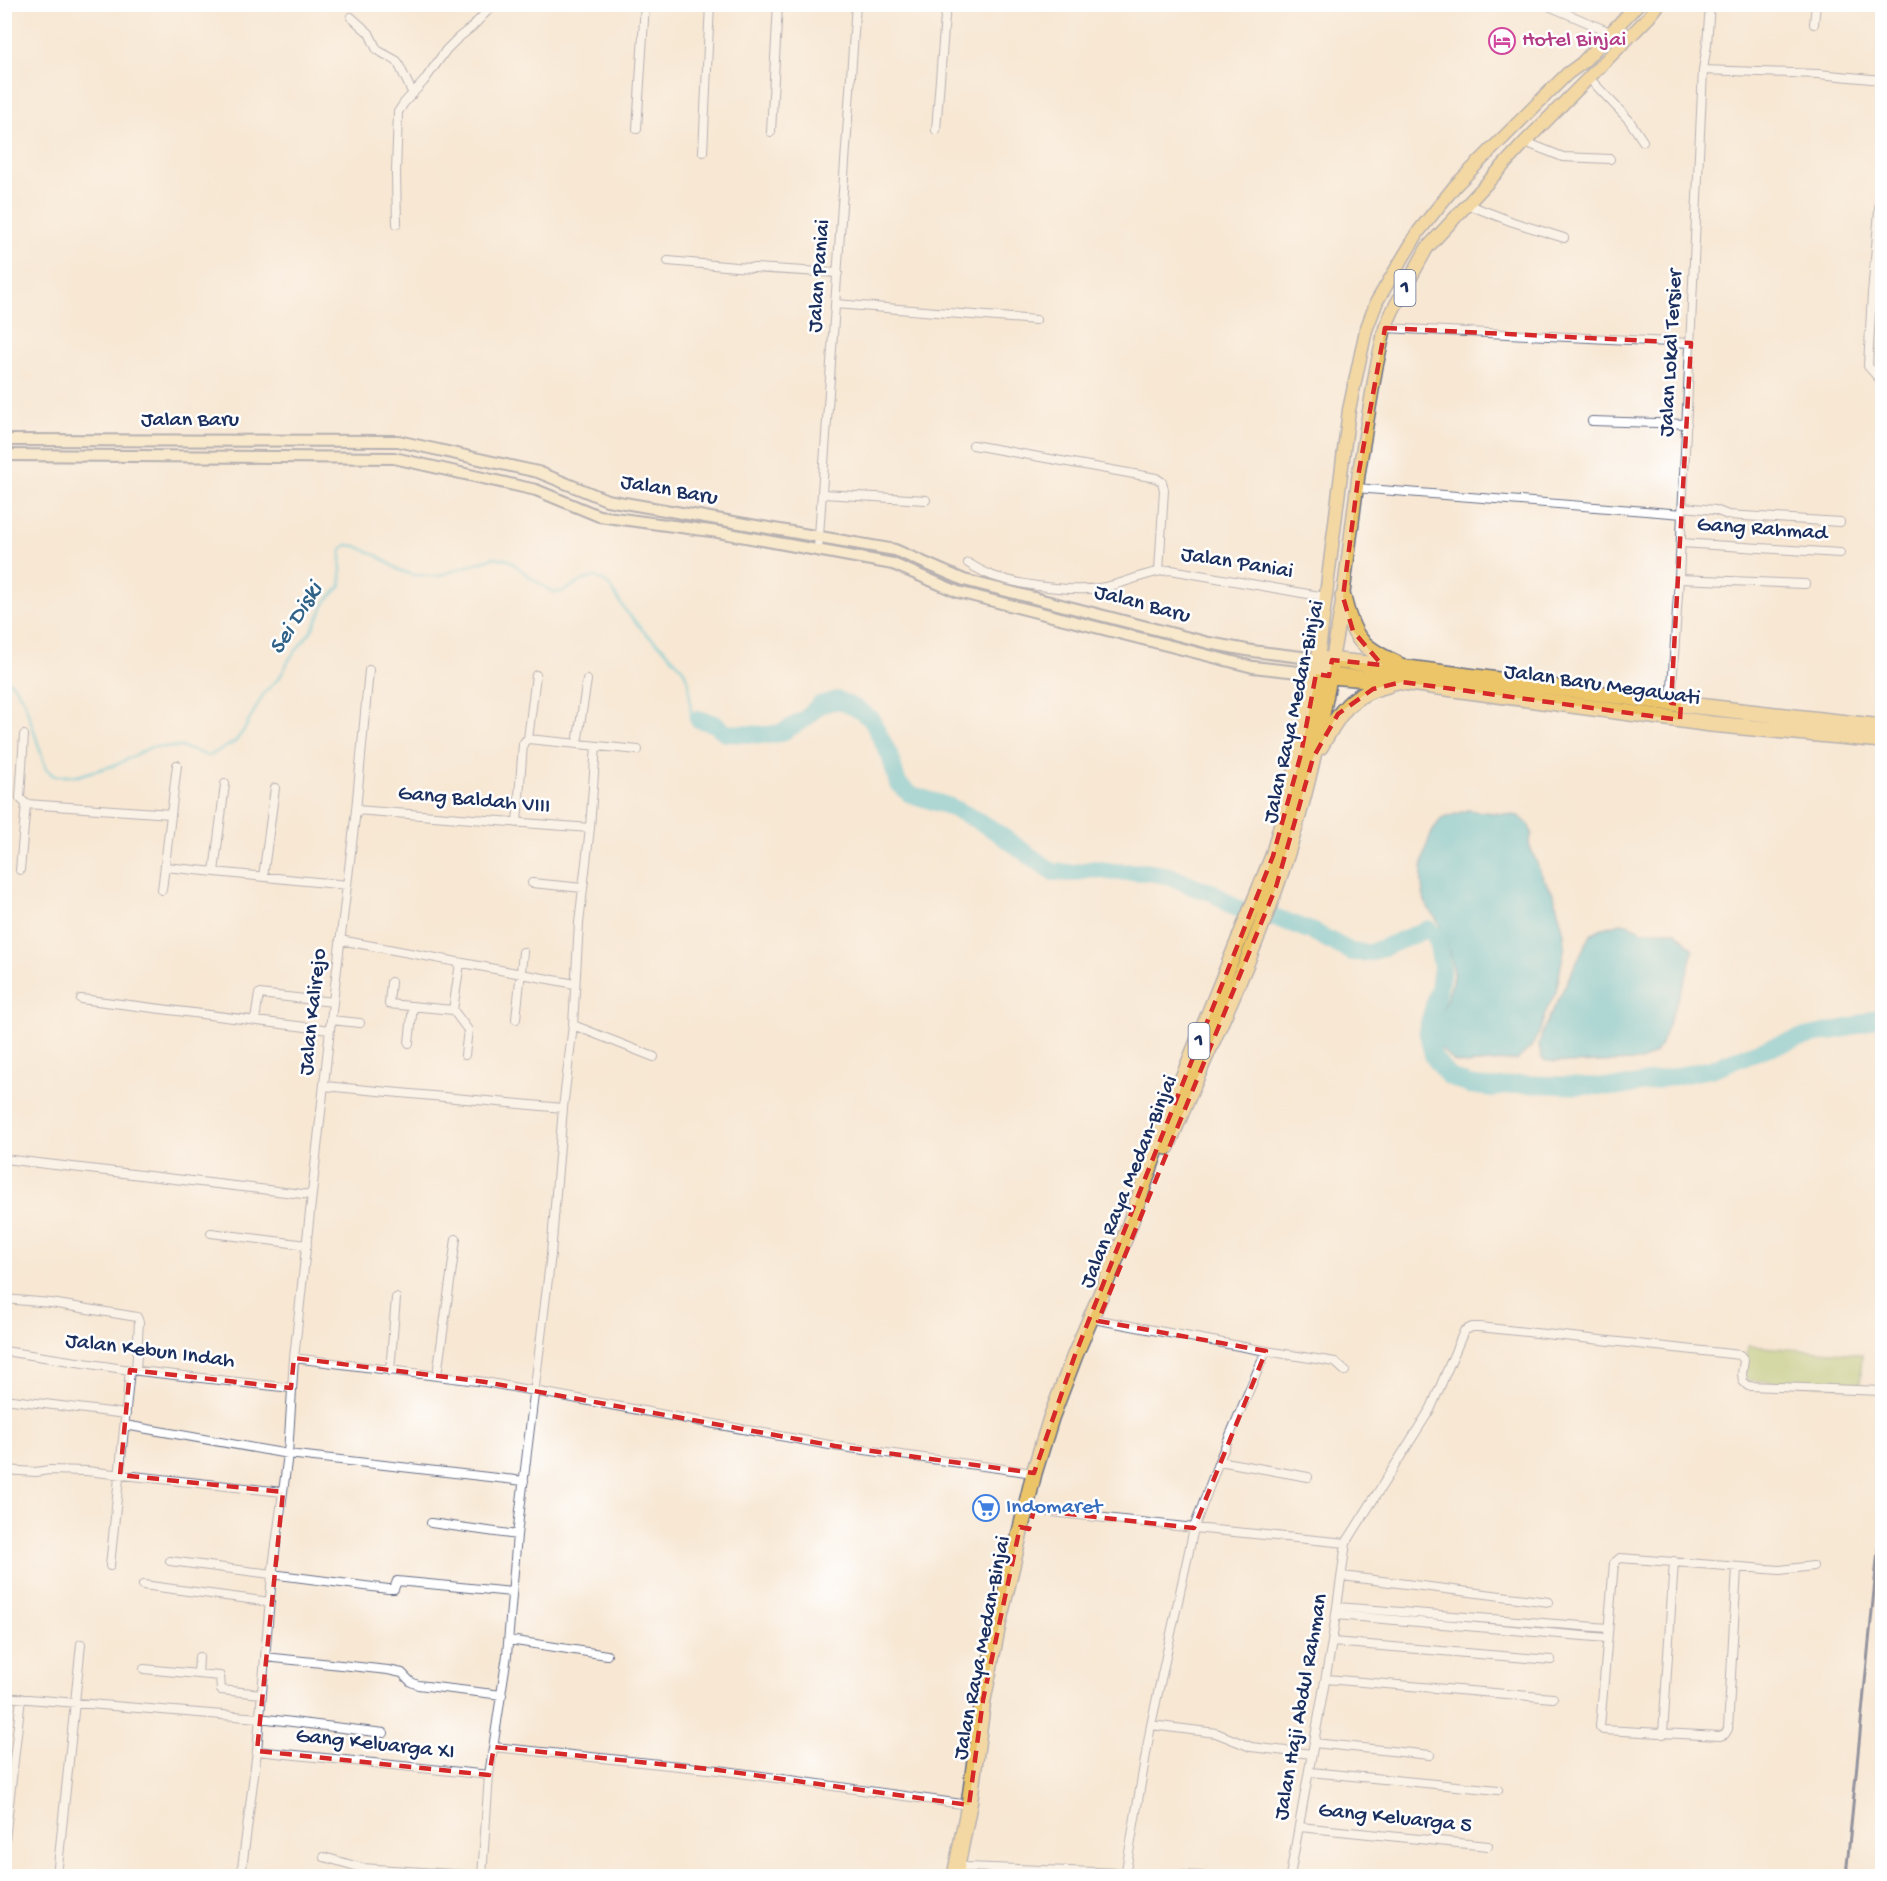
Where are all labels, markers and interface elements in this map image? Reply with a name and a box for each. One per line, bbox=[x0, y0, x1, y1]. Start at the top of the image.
hotel icon: Hotel Binjai bbox=[1487, 26, 1517, 56]
place label: Hotel Binjai bbox=[1522, 28, 1626, 54]
street label: Jalan Paniai bbox=[803, 219, 837, 333]
street label: Jalan Lokal Tersier bbox=[1655, 266, 1689, 437]
road number: 1 bbox=[1394, 270, 1416, 306]
street label: Jalan Baru bbox=[141, 408, 239, 434]
street label: Jalan Baru bbox=[618, 470, 720, 512]
street label: Gang Rahmad bbox=[1696, 512, 1830, 548]
street label: Jalan Paniai bbox=[1179, 542, 1295, 586]
water label: Sei Diski bbox=[264, 575, 332, 661]
street label: Jalan Baru bbox=[1091, 580, 1193, 630]
street label: Jalan Raya Medan-Binjai bbox=[1259, 598, 1331, 826]
street label: Jalan Baru Megawati bbox=[1502, 659, 1702, 713]
street label: Gang Baldah VIII bbox=[397, 781, 551, 821]
street label: Jalan Kalirejo bbox=[294, 947, 334, 1077]
road number: 1 bbox=[1188, 1023, 1210, 1059]
street label: Jalan Raya Medan-Binjai bbox=[1075, 1072, 1185, 1292]
street label: Jalan Kebun Indah bbox=[64, 1329, 236, 1375]
supermarket icon: Indomaret bbox=[971, 1493, 1001, 1523]
place label: Indomaret bbox=[1006, 1495, 1104, 1521]
street label: Jalan Raya Medan-Binjai bbox=[949, 1534, 1017, 1762]
street label: Jalan Haji Abdul Rahman bbox=[1269, 1591, 1335, 1822]
street label: Gang Keluarga XI bbox=[294, 1724, 456, 1766]
street label: Gang Keluarga 5 bbox=[1317, 1798, 1473, 1840]

